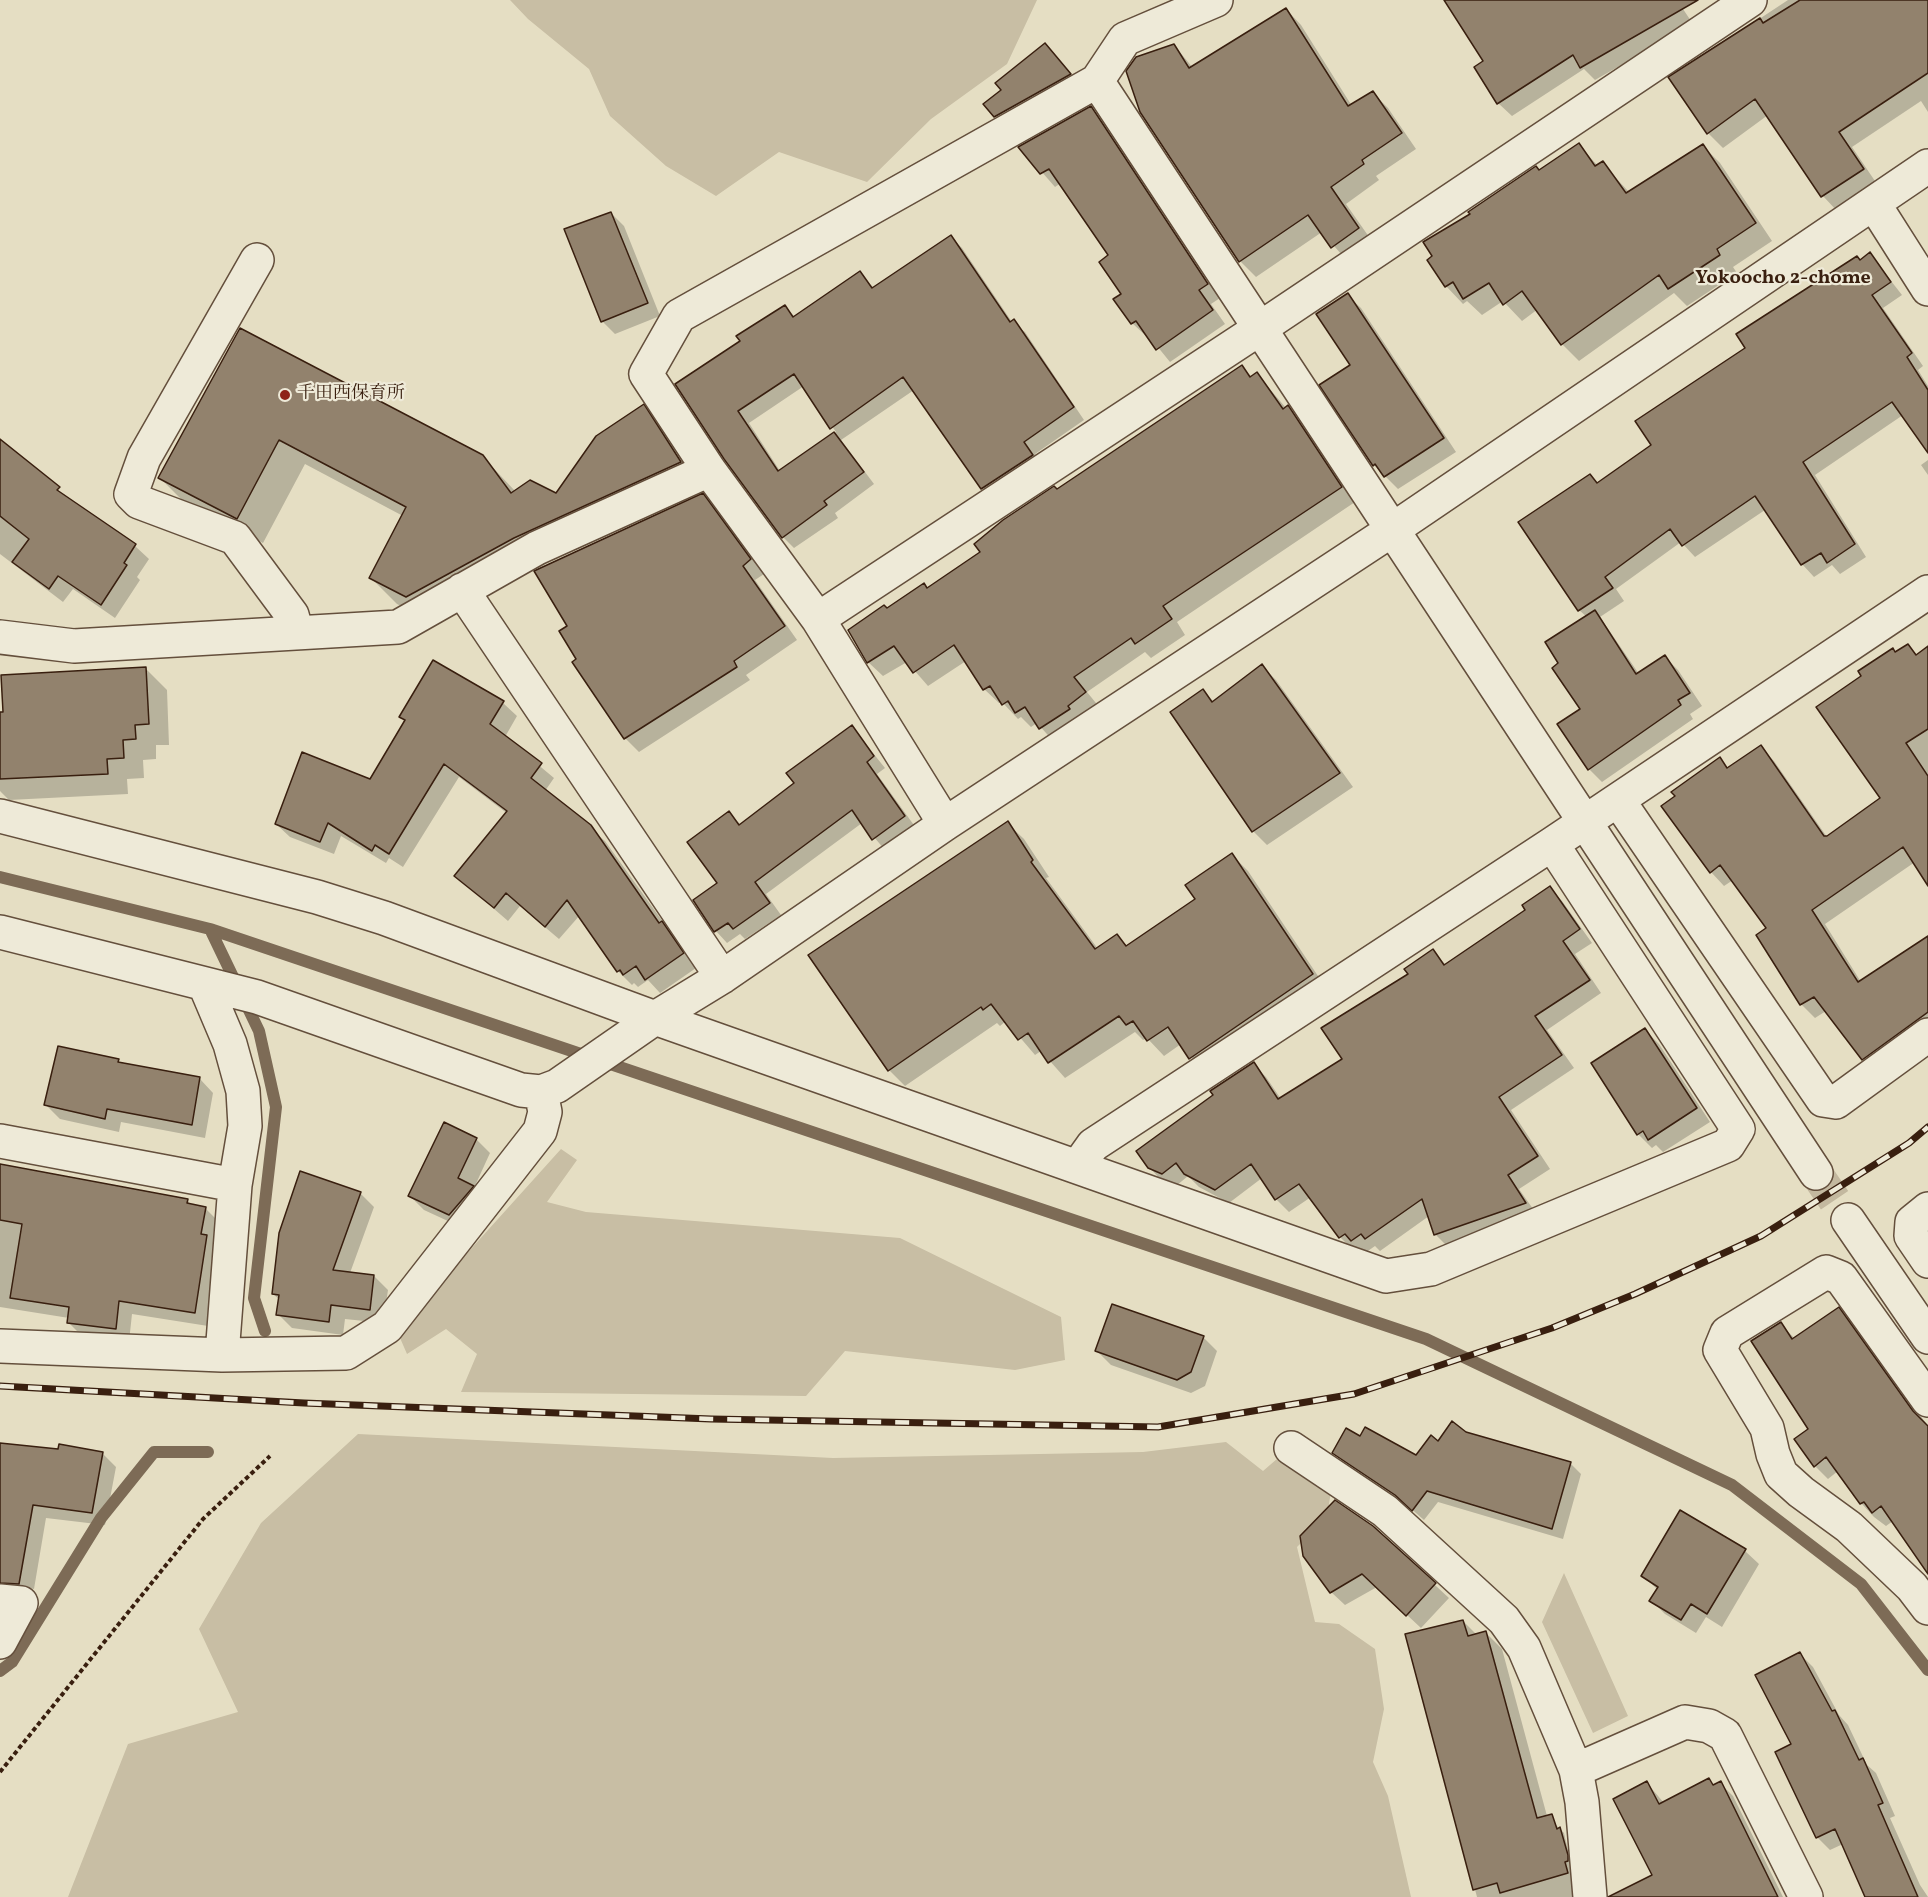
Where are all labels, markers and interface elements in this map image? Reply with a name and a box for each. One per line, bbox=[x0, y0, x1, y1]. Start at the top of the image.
district label: Yokoocho 2-chome bbox=[1695, 267, 1871, 291]
place label: 千田西保育所 bbox=[297, 384, 405, 406]
marker: 千田西保育所 bbox=[278, 388, 292, 402]

